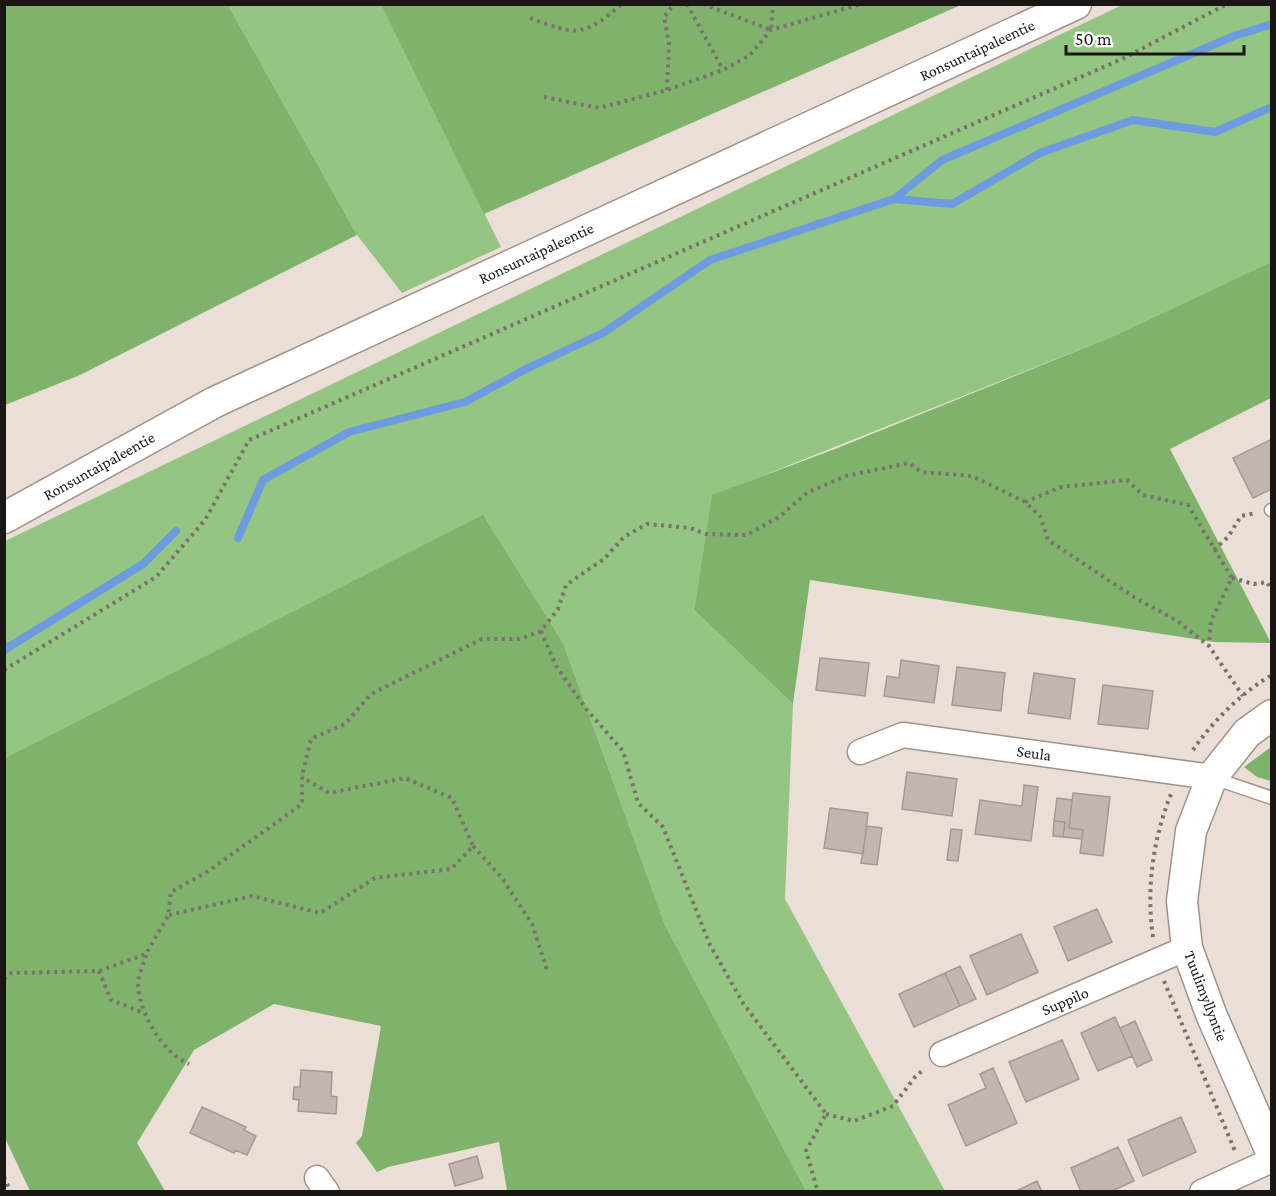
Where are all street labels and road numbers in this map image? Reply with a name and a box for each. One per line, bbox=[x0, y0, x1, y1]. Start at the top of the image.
street label: Ronsuntaipaleentie bbox=[917, 16, 1037, 85]
street label: Ronsuntaipaleentie bbox=[476, 219, 596, 288]
street label: Ronsuntaipaleentie bbox=[40, 428, 158, 504]
street label: Seula bbox=[1016, 742, 1053, 764]
street label: Tuulimyllyntie bbox=[1180, 949, 1231, 1044]
street label: Suppilo bbox=[1039, 984, 1091, 1019]

